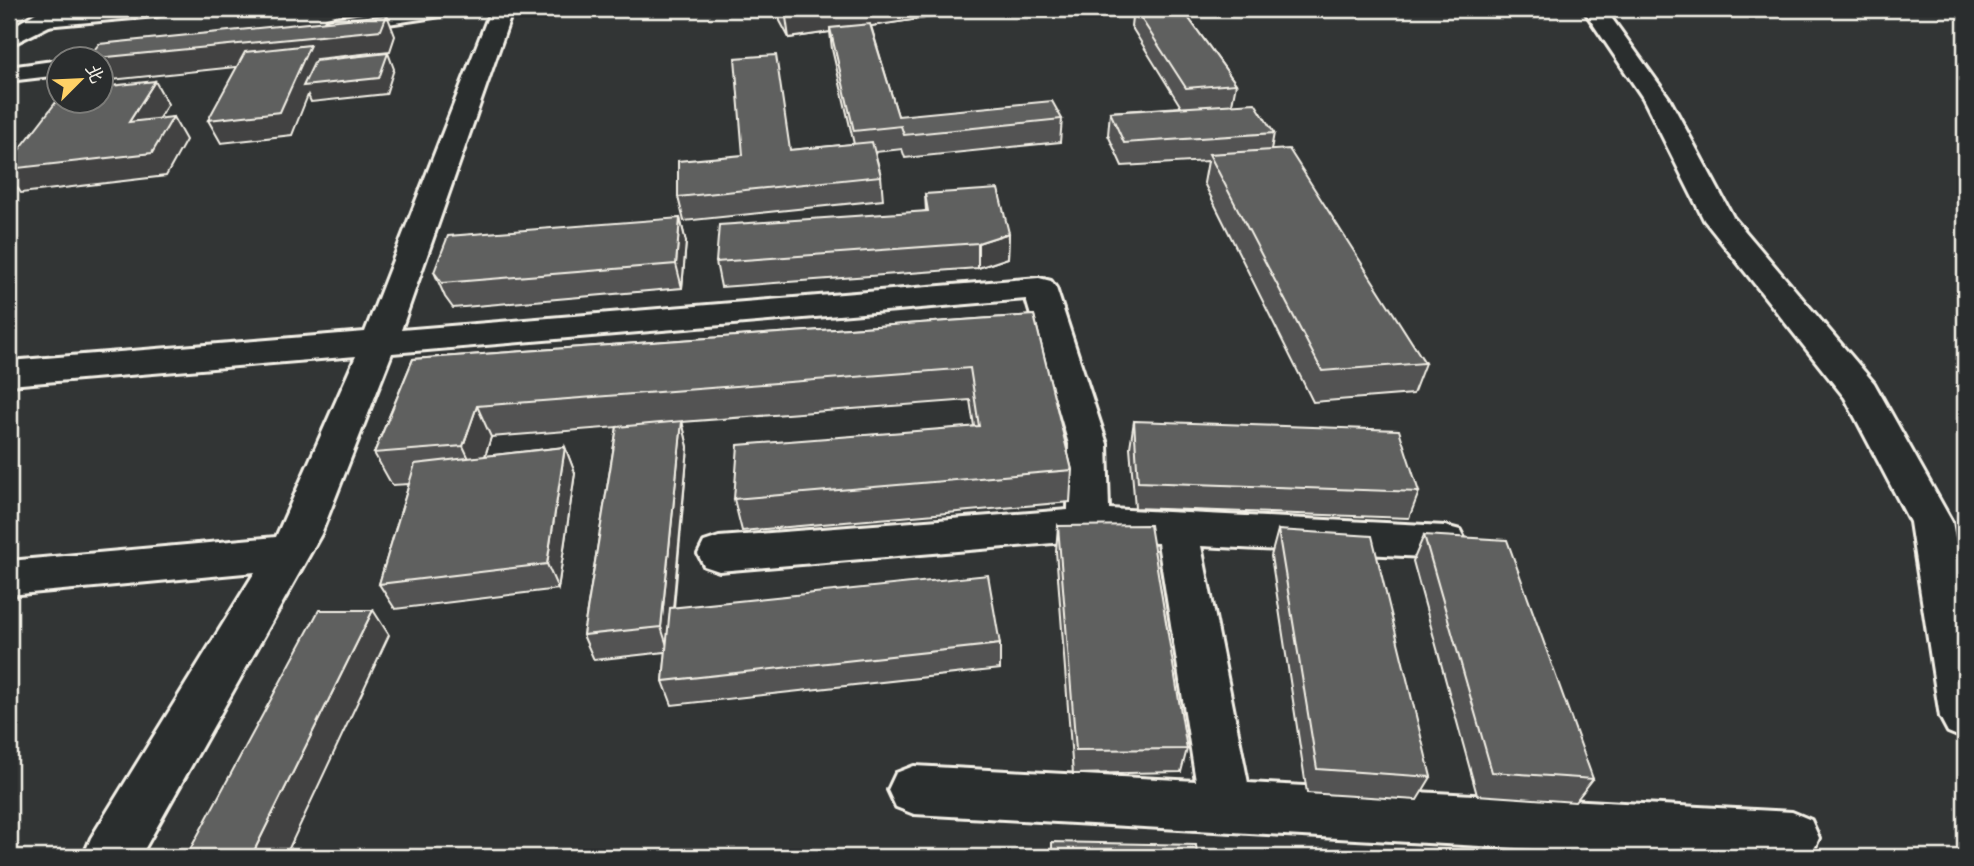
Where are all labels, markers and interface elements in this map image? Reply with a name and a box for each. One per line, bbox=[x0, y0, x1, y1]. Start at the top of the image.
north arrow bbox=[46, 46, 116, 116]
text: 北 bbox=[80, 60, 109, 87]

